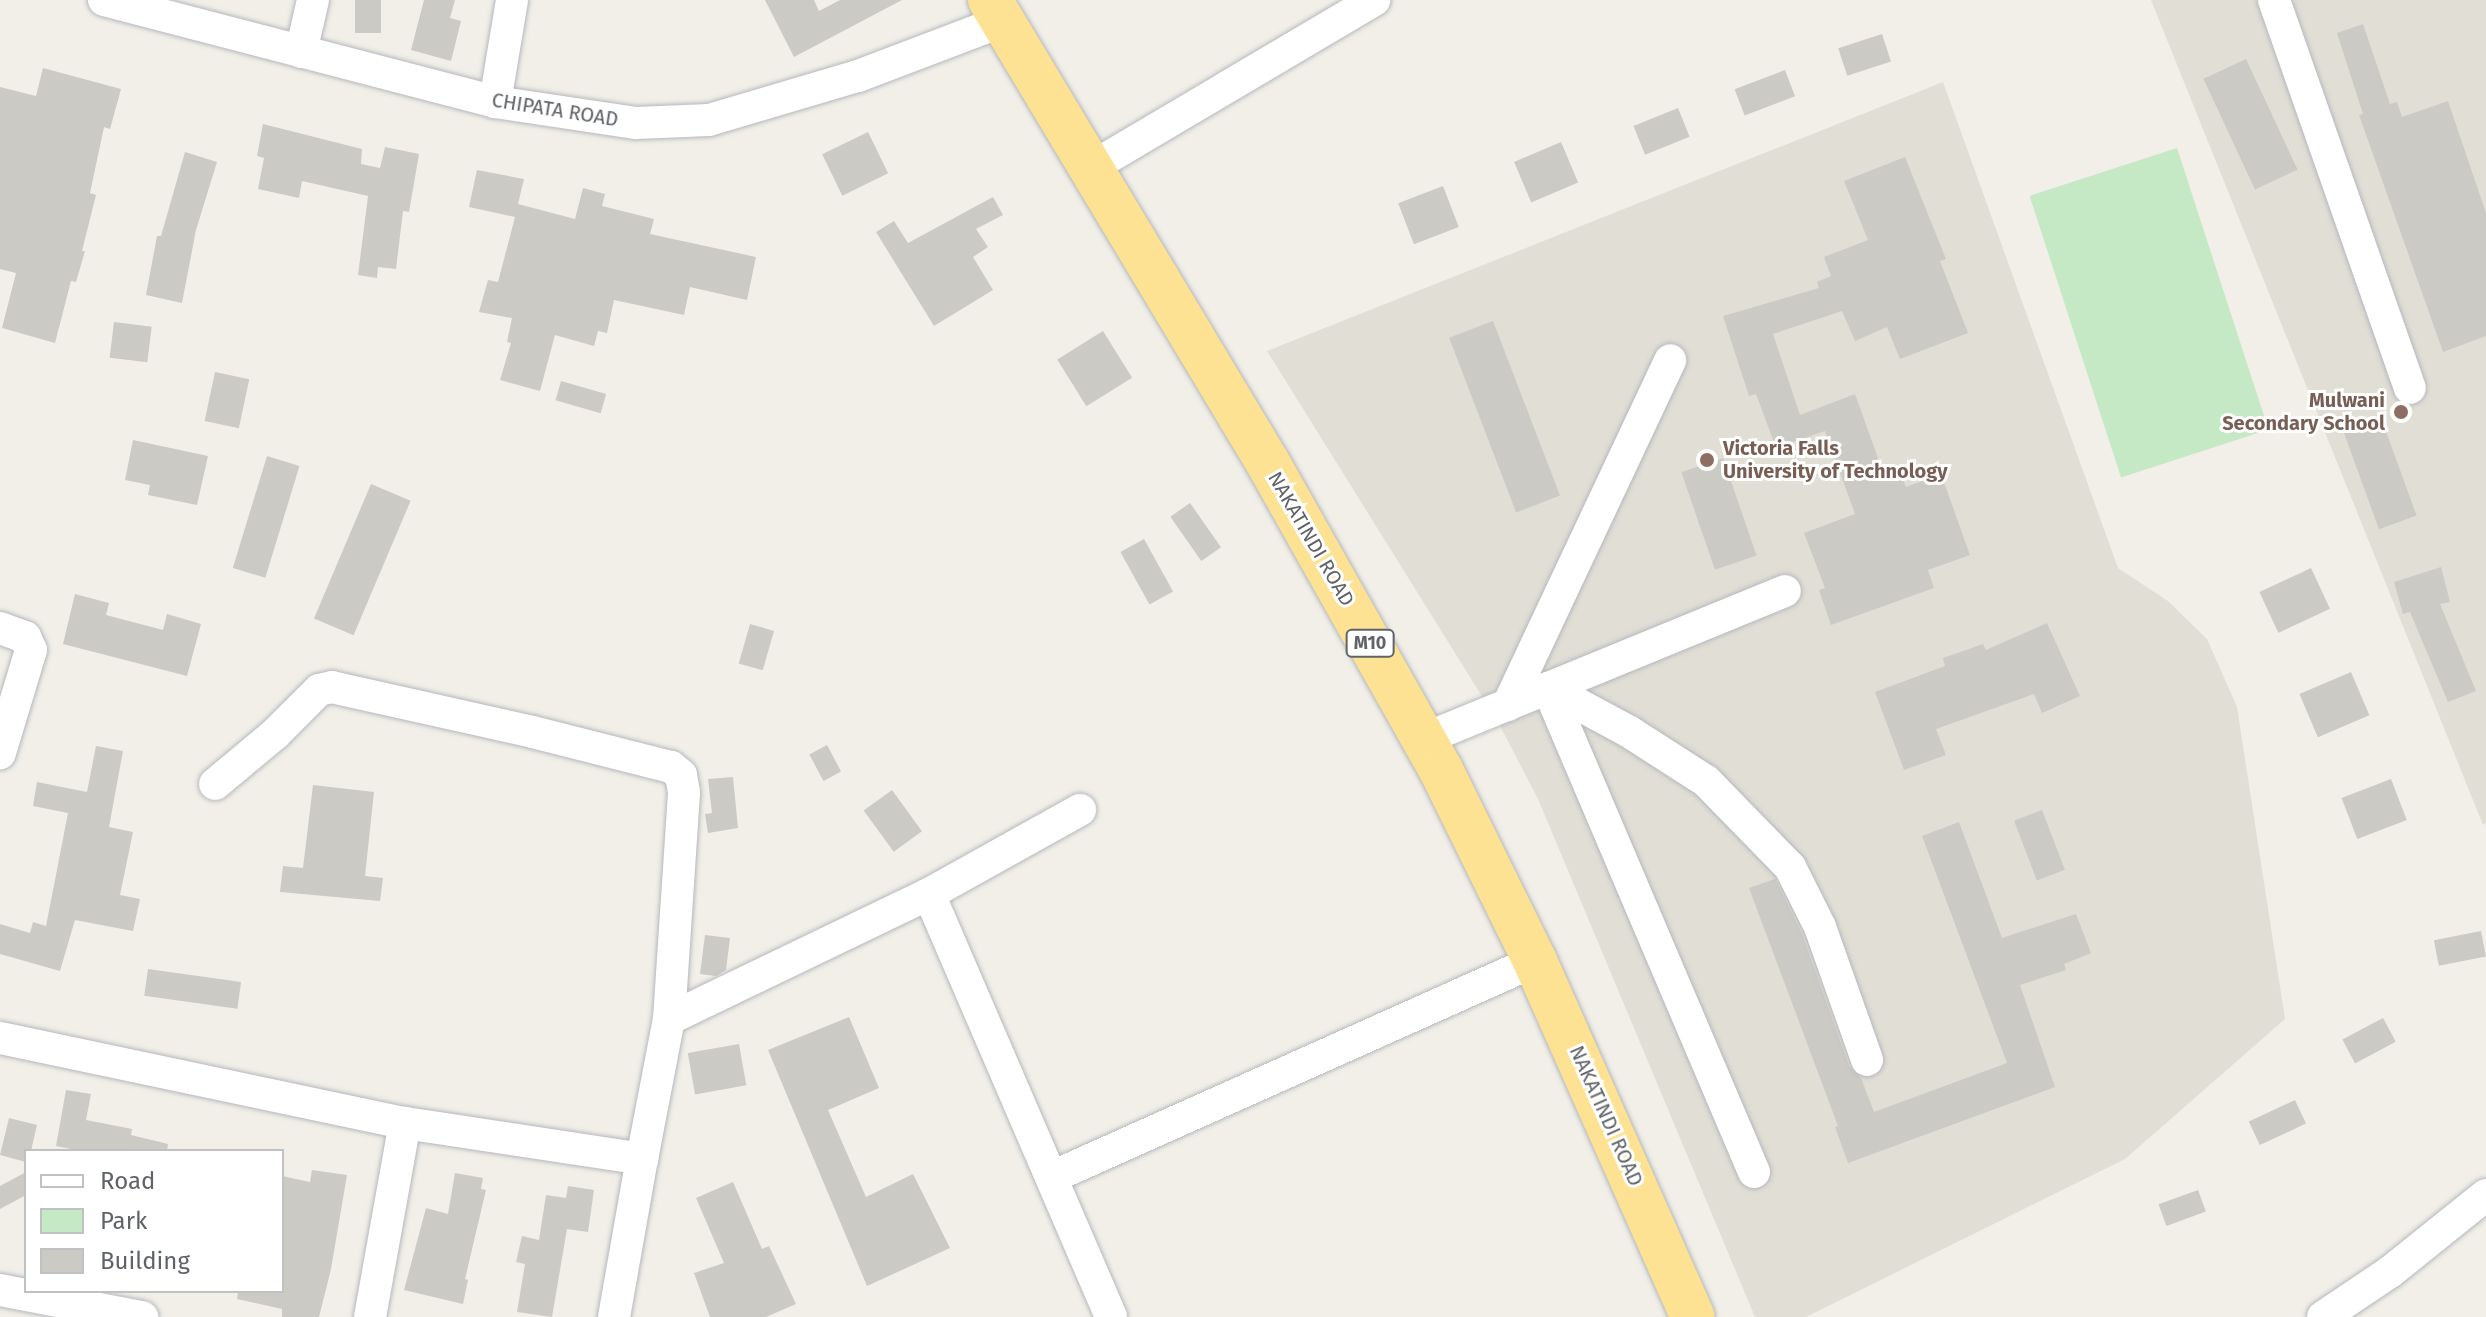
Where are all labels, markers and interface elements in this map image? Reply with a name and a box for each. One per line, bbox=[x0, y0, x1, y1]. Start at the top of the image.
street label: CHIPATA ROAD bbox=[490, 88, 620, 132]
place label: Mulwani Secondary School bbox=[2222, 388, 2385, 435]
marker: Mulwani Secondary School bbox=[2392, 403, 2410, 421]
place label: Victoria Falls University of Technology bbox=[1723, 436, 1948, 483]
marker: Victoria Falls University of Technology bbox=[1698, 451, 1716, 469]
street label: NAKATINDI ROAD bbox=[1263, 468, 1359, 610]
road number: M10 bbox=[1344, 629, 1396, 657]
street label: NAKATINDI ROAD bbox=[1564, 1042, 1648, 1190]
legend bbox=[24, 1149, 284, 1293]
text: Road bbox=[100, 1167, 155, 1195]
text: Park bbox=[100, 1207, 147, 1235]
text: Building bbox=[100, 1247, 190, 1275]

